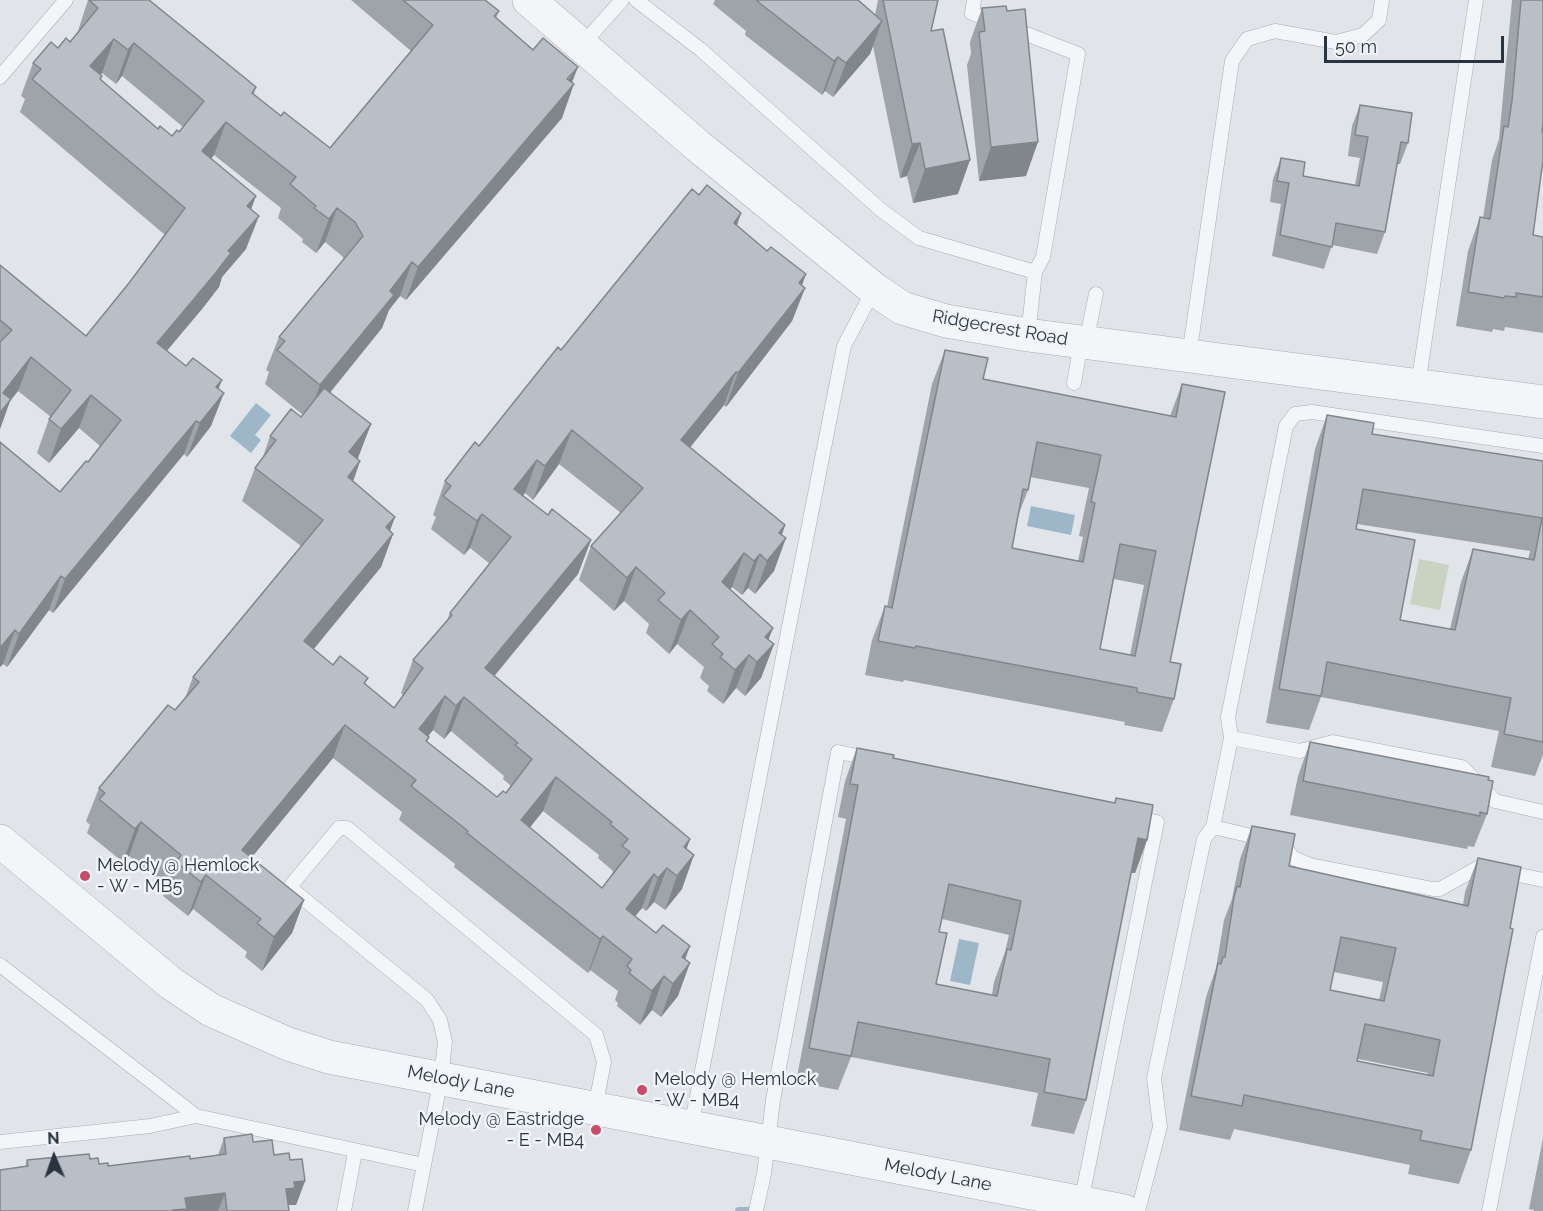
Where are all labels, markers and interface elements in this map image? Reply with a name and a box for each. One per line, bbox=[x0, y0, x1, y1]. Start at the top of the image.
scale bar bbox=[1327, 24, 1507, 62]
text: 50 m bbox=[1335, 36, 1377, 57]
street label: Ridgecrest Road bbox=[930, 305, 1070, 351]
place label: Melody @ Hemlock - W - MB5 bbox=[97, 855, 259, 898]
marker: Melody @ Hemlock - W - MB5 bbox=[78, 869, 92, 883]
street label: Melody Lane bbox=[406, 1061, 516, 1103]
place label: Melody @ Hemlock - W - MB4 bbox=[654, 1069, 816, 1112]
marker: Melody @ Hemlock - W - MB4 bbox=[635, 1083, 649, 1097]
place label: Melody @ Eastridge - E - MB4 bbox=[418, 1109, 584, 1152]
marker: Melody @ Eastridge - E - MB4 bbox=[589, 1123, 603, 1137]
north arrow bbox=[24, 1127, 84, 1187]
text: N bbox=[47, 1129, 60, 1148]
street label: Melody Lane bbox=[883, 1154, 993, 1196]

